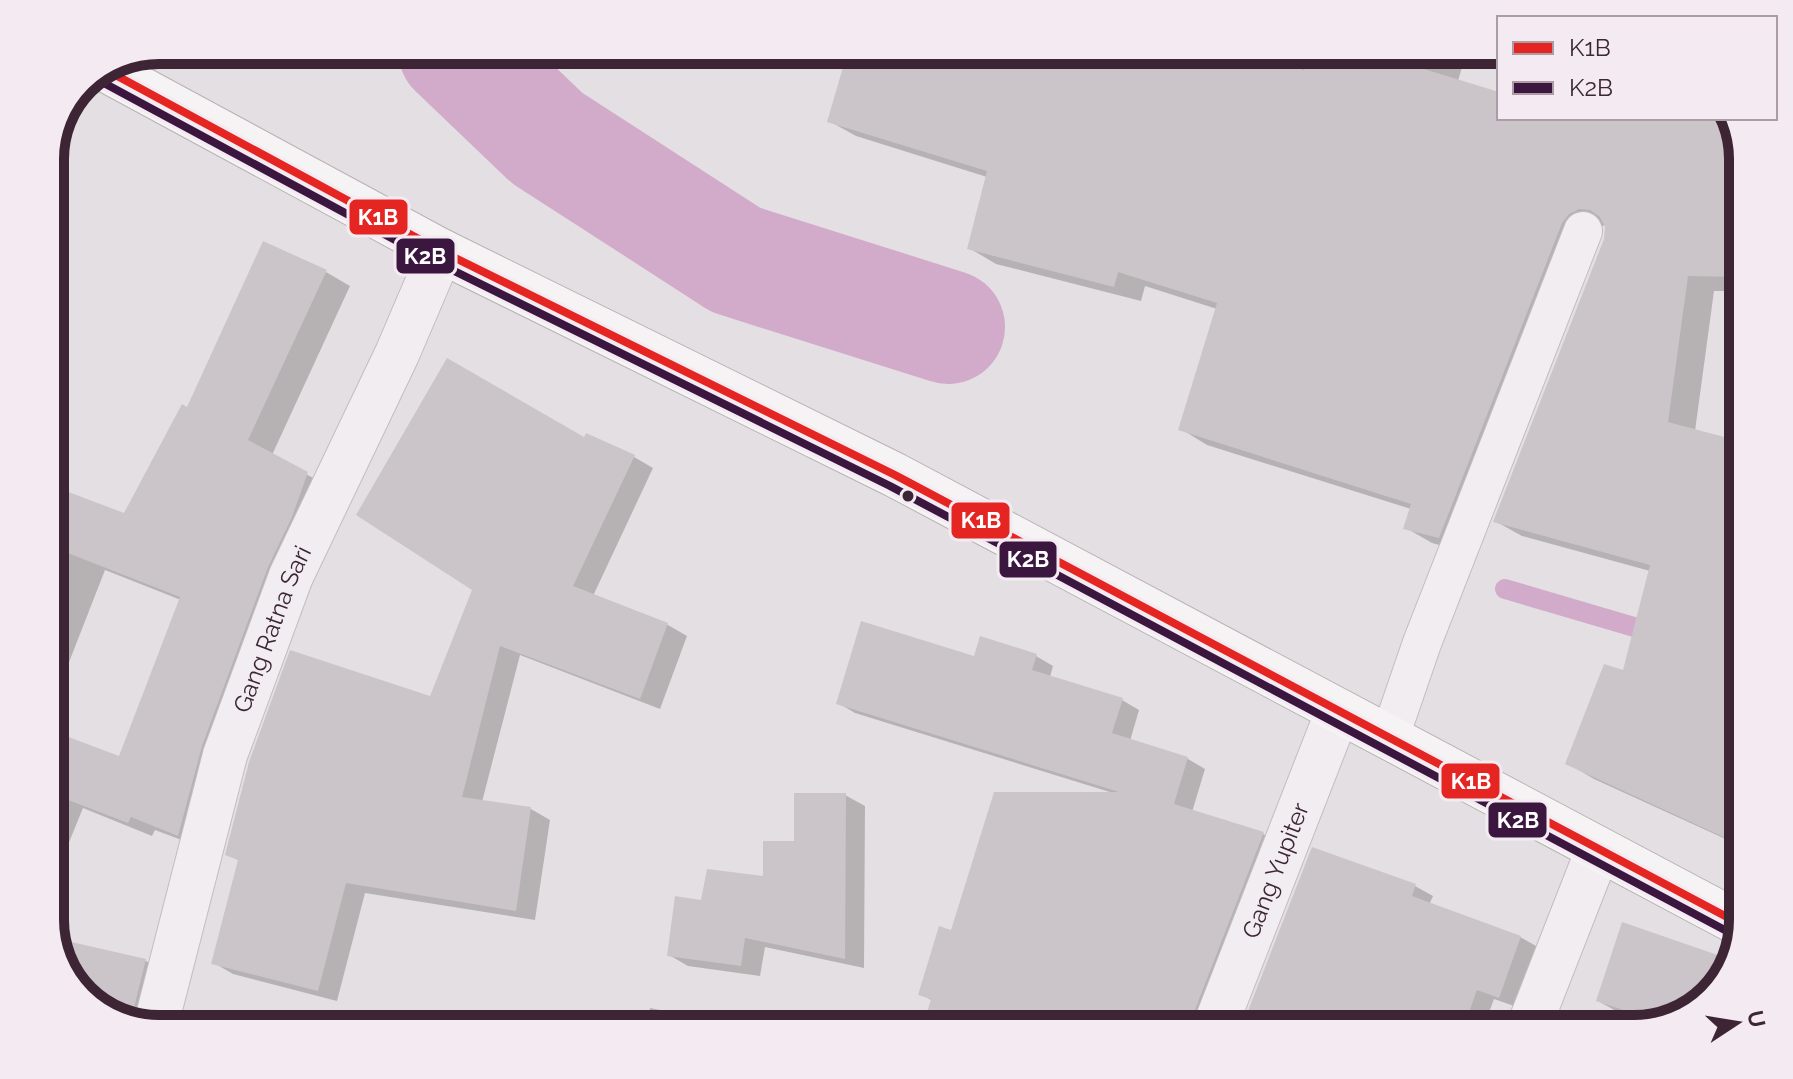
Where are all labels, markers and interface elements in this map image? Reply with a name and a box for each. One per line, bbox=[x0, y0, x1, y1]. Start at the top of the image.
legend bbox=[1497, 16, 1777, 120]
text: K1B bbox=[1569, 33, 1611, 62]
text: K2B bbox=[1569, 73, 1613, 102]
line badge: K1B bbox=[348, 198, 409, 236]
text: K1B bbox=[358, 204, 398, 230]
line badge: K2B bbox=[395, 237, 456, 275]
text: K2B bbox=[404, 243, 446, 269]
unlabelled marker bbox=[900, 488, 916, 504]
line badge: K1B bbox=[950, 501, 1011, 540]
text: K1B bbox=[961, 507, 1001, 533]
line badge: K2B bbox=[998, 540, 1058, 579]
street label: Gang Ratna Sari bbox=[227, 541, 317, 717]
text: K2B bbox=[1007, 546, 1049, 572]
line badge: K1B bbox=[1440, 762, 1501, 800]
text: K1B bbox=[1451, 768, 1491, 794]
street label: Gang Yupiter bbox=[1236, 798, 1315, 942]
line badge: K2B bbox=[1487, 801, 1548, 839]
text: K2B bbox=[1497, 807, 1539, 833]
north arrow bbox=[1697, 983, 1777, 1063]
text: U bbox=[1742, 1008, 1771, 1030]

